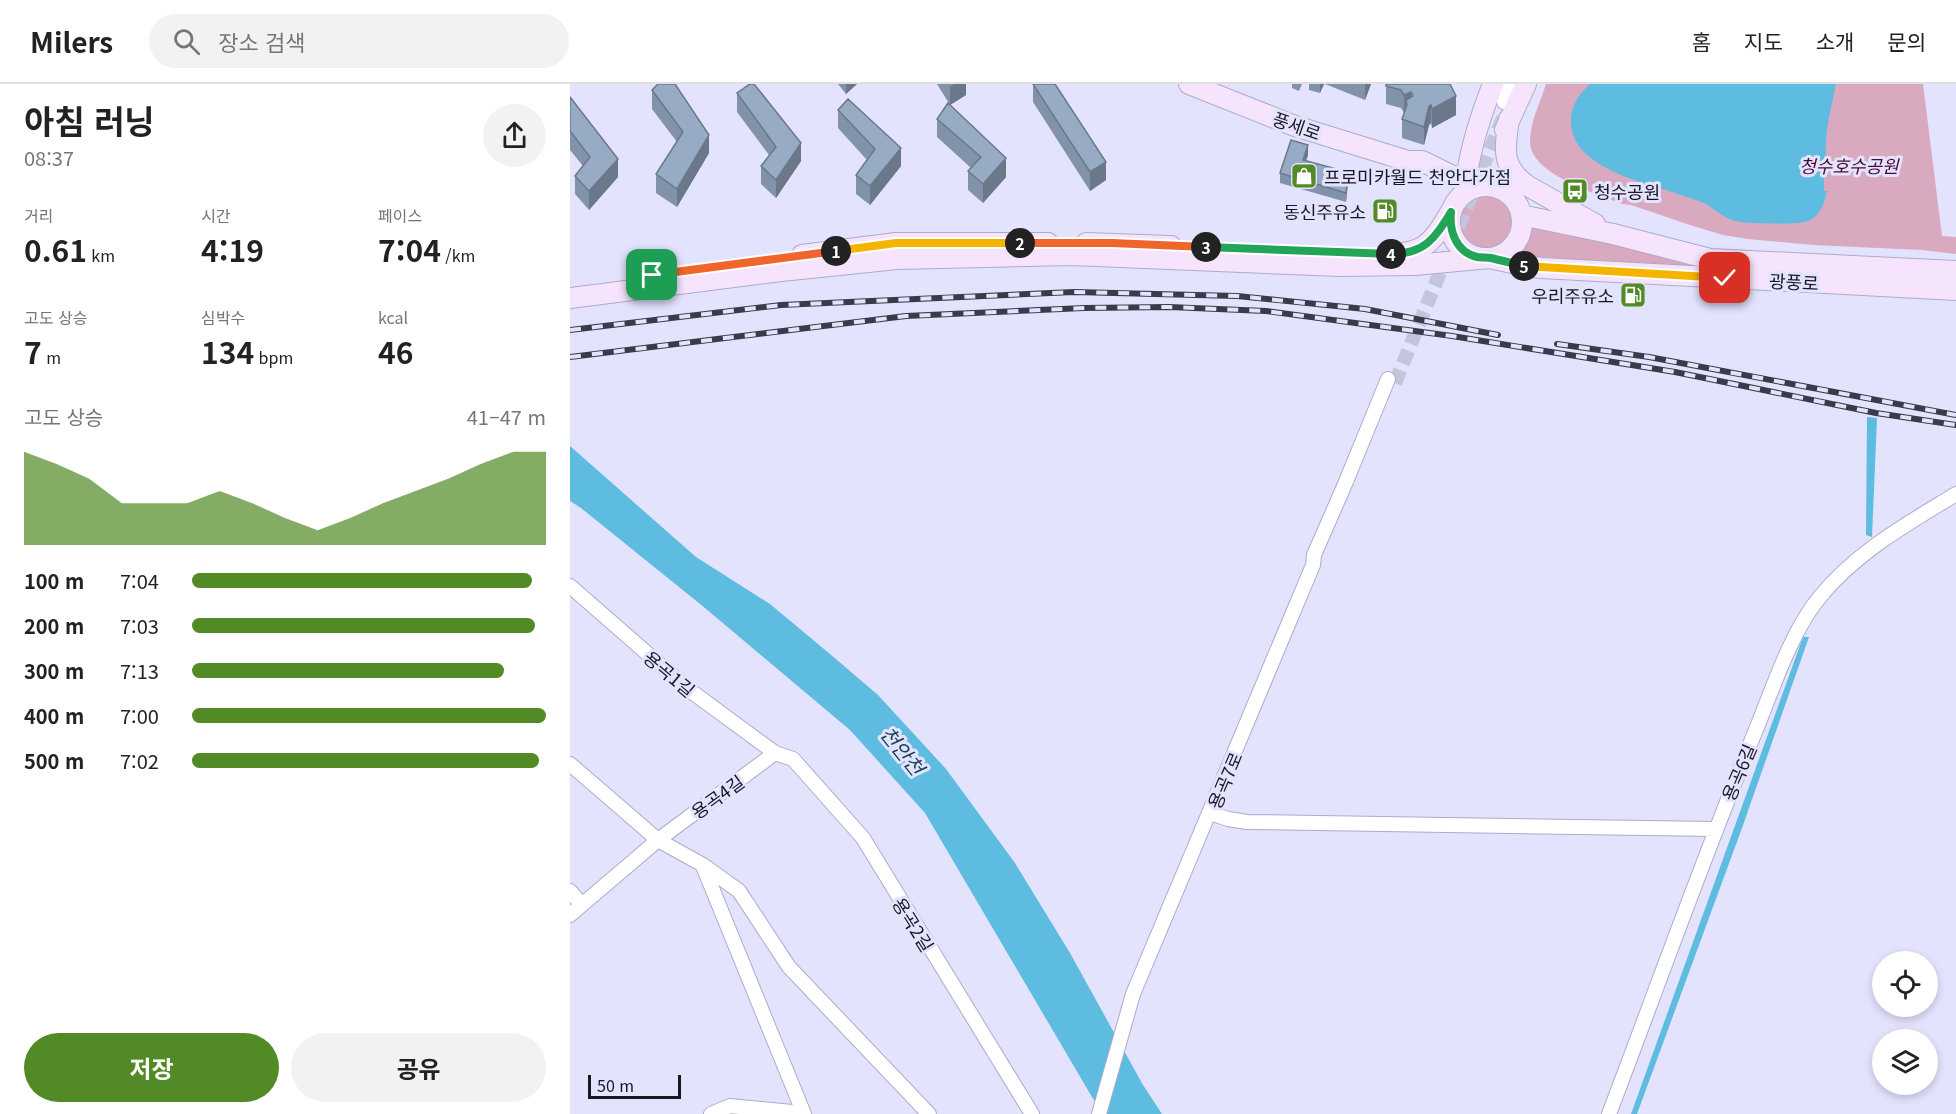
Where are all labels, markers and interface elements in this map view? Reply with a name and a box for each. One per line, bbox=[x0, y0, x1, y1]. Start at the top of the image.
search box bbox=[149, 14, 569, 68]
text: Milers bbox=[30, 21, 113, 61]
icon: search bbox=[170, 25, 203, 58]
text: 장소 검색 bbox=[218, 25, 305, 57]
text: 홈 bbox=[1692, 26, 1711, 56]
text: 지도 bbox=[1744, 26, 1783, 56]
text: 소개 bbox=[1816, 26, 1854, 56]
text: 문의 bbox=[1887, 26, 1926, 56]
text: 아침 러닝 bbox=[24, 96, 155, 144]
button: share bbox=[483, 104, 546, 167]
street label: 풍세로 bbox=[1269, 105, 1325, 145]
text: 08:37 bbox=[24, 143, 74, 172]
park label: 청수호수공원 bbox=[1799, 152, 1900, 178]
shop icon: 프로미카월드 천안다가점 bbox=[1289, 161, 1319, 191]
place label: 프로미카월드 천안다가점 bbox=[1324, 163, 1511, 189]
bus stop icon: 청수공원 bbox=[1560, 176, 1590, 206]
place label: 청수공원 bbox=[1594, 178, 1660, 204]
fuel station icon: 동신주유소 bbox=[1370, 196, 1400, 226]
place label: 동신주유소 bbox=[1283, 198, 1366, 224]
text: 거리 bbox=[24, 203, 53, 227]
text: 시간 bbox=[201, 203, 230, 227]
text: 페이스 bbox=[378, 203, 422, 227]
text: 0.61 bbox=[24, 227, 87, 271]
text: 4:19 bbox=[201, 227, 264, 271]
text: 7:04 bbox=[378, 227, 441, 271]
pin: 2 bbox=[1005, 228, 1035, 258]
text: 2 bbox=[1015, 231, 1025, 255]
pin: 3 bbox=[1191, 232, 1221, 262]
text: 3 bbox=[1201, 235, 1211, 259]
pin: 1 bbox=[821, 236, 851, 266]
text: 1 bbox=[831, 239, 841, 263]
pin: 4 bbox=[1376, 239, 1406, 269]
text: 4 bbox=[1386, 242, 1396, 266]
text: km bbox=[87, 243, 115, 267]
text: /km bbox=[441, 243, 475, 267]
pin bbox=[626, 249, 677, 300]
pin: 5 bbox=[1509, 251, 1539, 281]
pin bbox=[1699, 252, 1750, 303]
text: 5 bbox=[1519, 254, 1529, 278]
icon: arrive bbox=[635, 258, 668, 291]
icon: check bbox=[1708, 261, 1741, 294]
street label: 광풍로 bbox=[1769, 267, 1819, 295]
fuel station icon: 우리주유소 bbox=[1618, 280, 1648, 310]
place label: 우리주유소 bbox=[1531, 282, 1614, 308]
text: 고도 상승 bbox=[24, 305, 87, 329]
text: 심박수 bbox=[201, 305, 245, 329]
text: kcal bbox=[378, 305, 408, 329]
text: 7 bbox=[24, 329, 42, 373]
text: 134 bbox=[201, 329, 254, 373]
text: 46 bbox=[378, 329, 413, 373]
text: m bbox=[42, 345, 61, 369]
text: bpm bbox=[254, 345, 293, 369]
text: 고도 상승 bbox=[24, 402, 103, 431]
text: 41–47 m bbox=[467, 402, 546, 431]
text: 100 m bbox=[24, 566, 84, 595]
text: 7:04 bbox=[120, 566, 159, 595]
text: 200 m bbox=[24, 611, 84, 640]
text: 7:03 bbox=[120, 611, 159, 640]
street label: 용곡1길 bbox=[639, 644, 701, 702]
text: 300 m bbox=[24, 656, 84, 685]
text: 7:13 bbox=[120, 656, 159, 685]
text: 400 m bbox=[24, 701, 84, 730]
text: 7:00 bbox=[120, 701, 159, 730]
water label: 천안천 bbox=[874, 719, 933, 783]
street label: 용곡6길 bbox=[1714, 739, 1762, 805]
text: 500 m bbox=[24, 746, 84, 775]
text: 7:02 bbox=[120, 746, 159, 775]
street label: 용곡7로 bbox=[1200, 747, 1248, 813]
street label: 용곡4길 bbox=[685, 768, 749, 824]
street label: 용곡2길 bbox=[887, 892, 941, 956]
map controls bbox=[1872, 951, 1938, 1095]
button: locate bbox=[1872, 951, 1938, 1017]
button: layers bbox=[1872, 1029, 1938, 1095]
button: 저장 bbox=[24, 1033, 279, 1102]
button: 공유 bbox=[291, 1033, 546, 1102]
scale bar bbox=[588, 1072, 681, 1100]
text: 50 m bbox=[597, 1073, 634, 1097]

